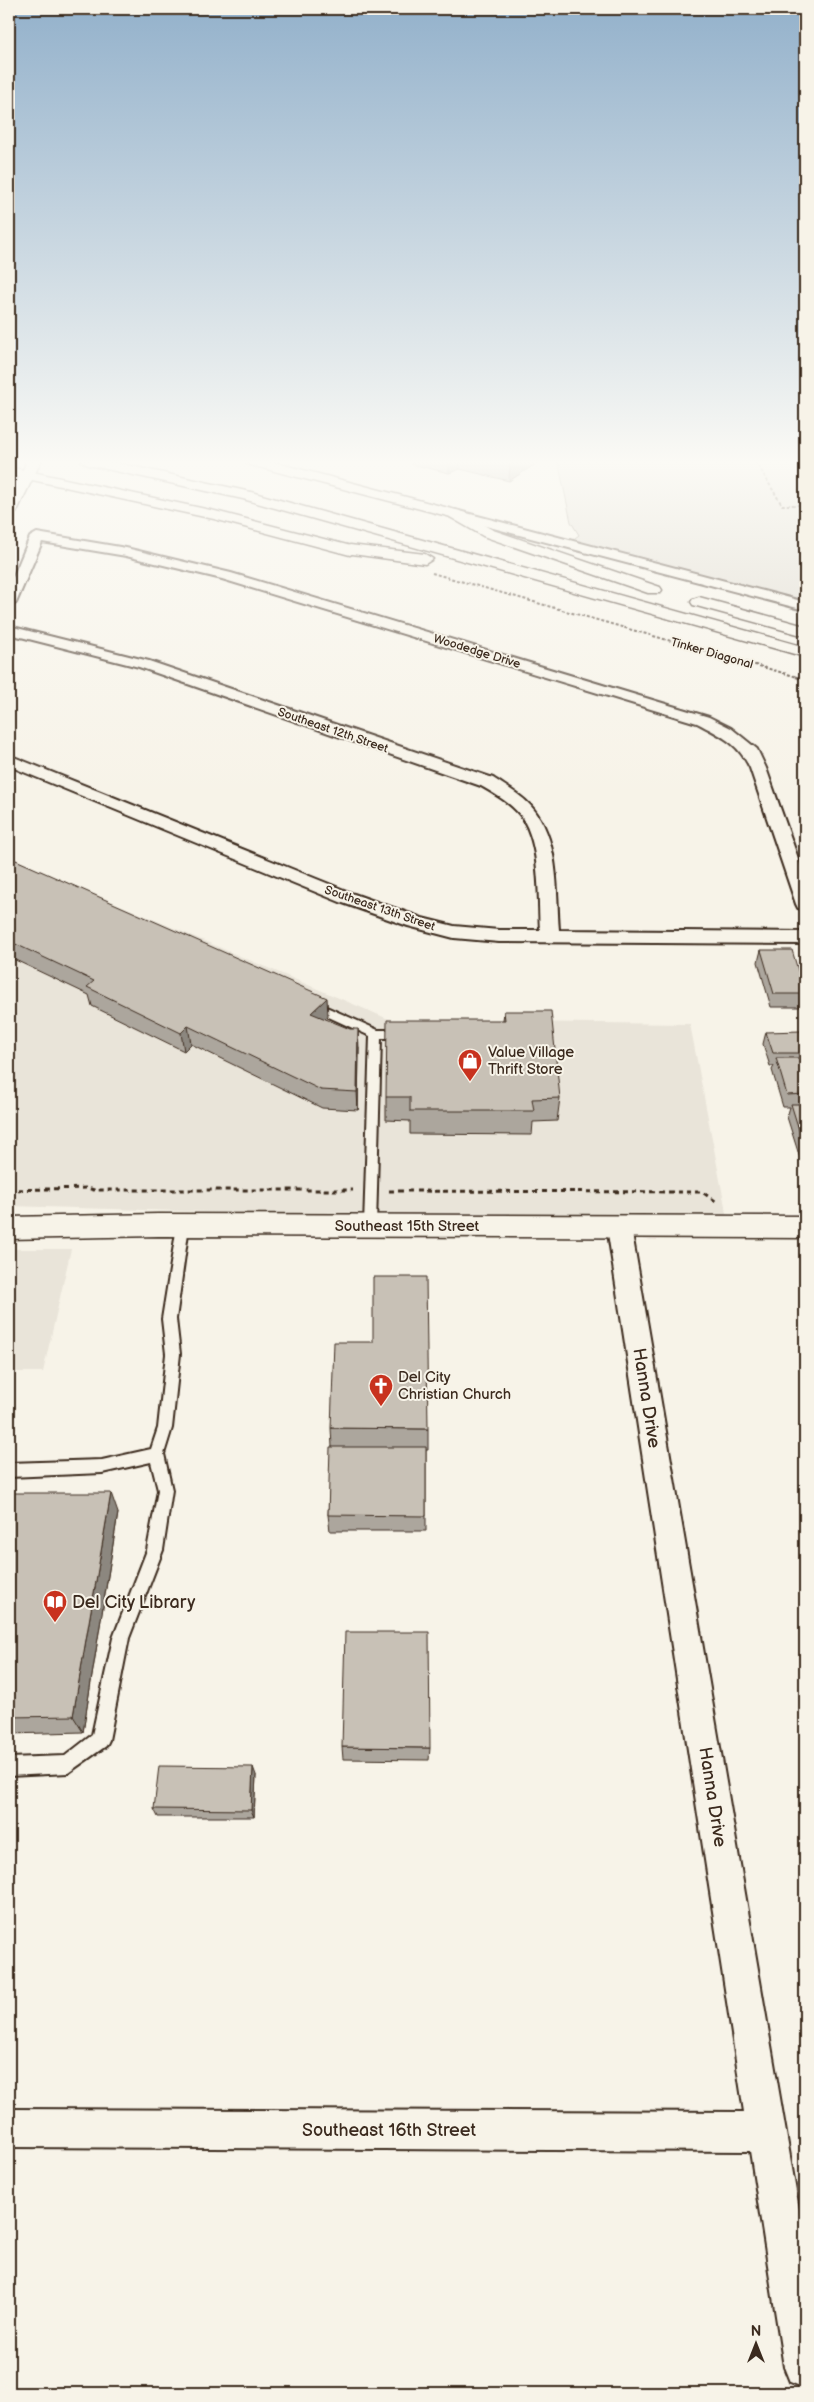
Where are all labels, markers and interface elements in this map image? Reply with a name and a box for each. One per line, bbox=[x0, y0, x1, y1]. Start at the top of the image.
street label: Woodedge Drive bbox=[431, 631, 522, 672]
street label: Tinker Diagonal bbox=[669, 635, 755, 672]
street label: Southeast 12th Street bbox=[276, 705, 390, 757]
street label: Southeast 13th Street bbox=[323, 882, 437, 935]
place label: Value Village Thrift Store bbox=[488, 1043, 574, 1079]
shop icon: Value Village Thrift Store bbox=[457, 1048, 483, 1082]
street label: Southeast 15th Street bbox=[335, 1217, 480, 1236]
street label: Hanna Drive bbox=[628, 1347, 665, 1450]
place label: Del City Christian Church bbox=[398, 1368, 511, 1404]
church icon: Del City Christian Church bbox=[368, 1373, 394, 1407]
library icon: Del City Library bbox=[42, 1589, 68, 1623]
place label: Del City Library bbox=[72, 1592, 196, 1613]
street label: Hanna Drive bbox=[694, 1746, 731, 1849]
street label: Southeast 16th Street bbox=[302, 2120, 476, 2141]
north arrow bbox=[732, 2320, 782, 2370]
text: N bbox=[751, 2323, 761, 2340]

